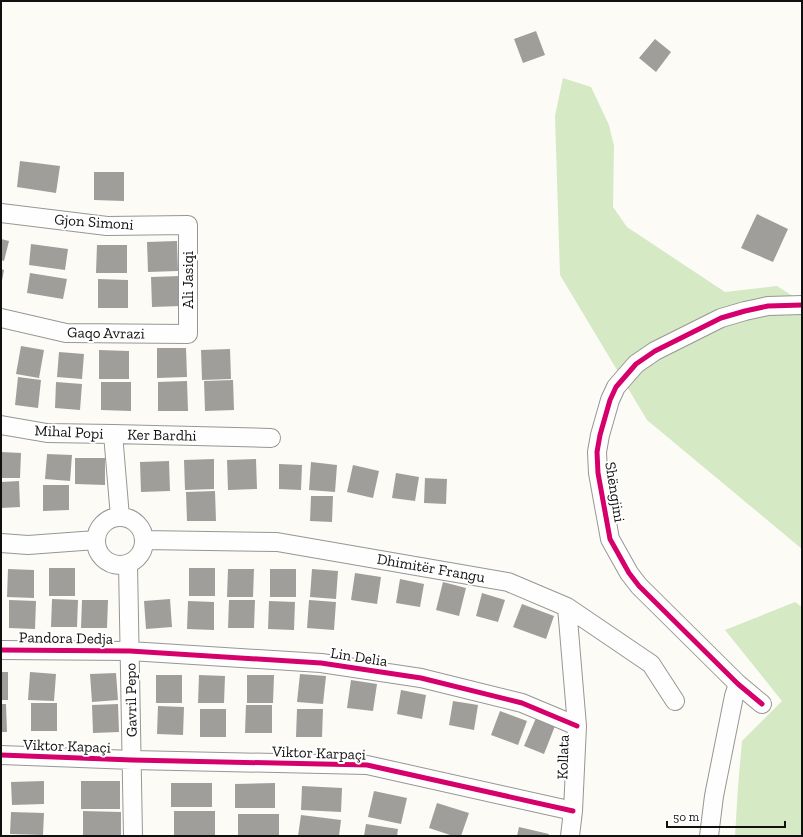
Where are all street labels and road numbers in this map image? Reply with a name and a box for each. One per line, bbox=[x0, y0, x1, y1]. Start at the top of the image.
street label: Gjon Simoni bbox=[54, 210, 134, 234]
street label: Ali Jasiqi bbox=[179, 251, 197, 309]
street label: Gaqo Avrazi bbox=[67, 323, 145, 343]
street label: Mihal Popi bbox=[34, 421, 104, 443]
street label: Ker Bardhi bbox=[127, 425, 197, 445]
street label: Shëngjini bbox=[601, 460, 629, 524]
street label: Dhimitër Frangu bbox=[376, 550, 487, 586]
street label: Pandora Dedja bbox=[19, 628, 113, 648]
street label: Lin Delia bbox=[329, 644, 389, 670]
street label: Gavril Pepo bbox=[121, 662, 141, 737]
street label: Kollata bbox=[553, 734, 573, 780]
street label: Viktor Kapaçi bbox=[22, 735, 111, 757]
street label: Viktor Karpaçi bbox=[271, 742, 366, 764]

